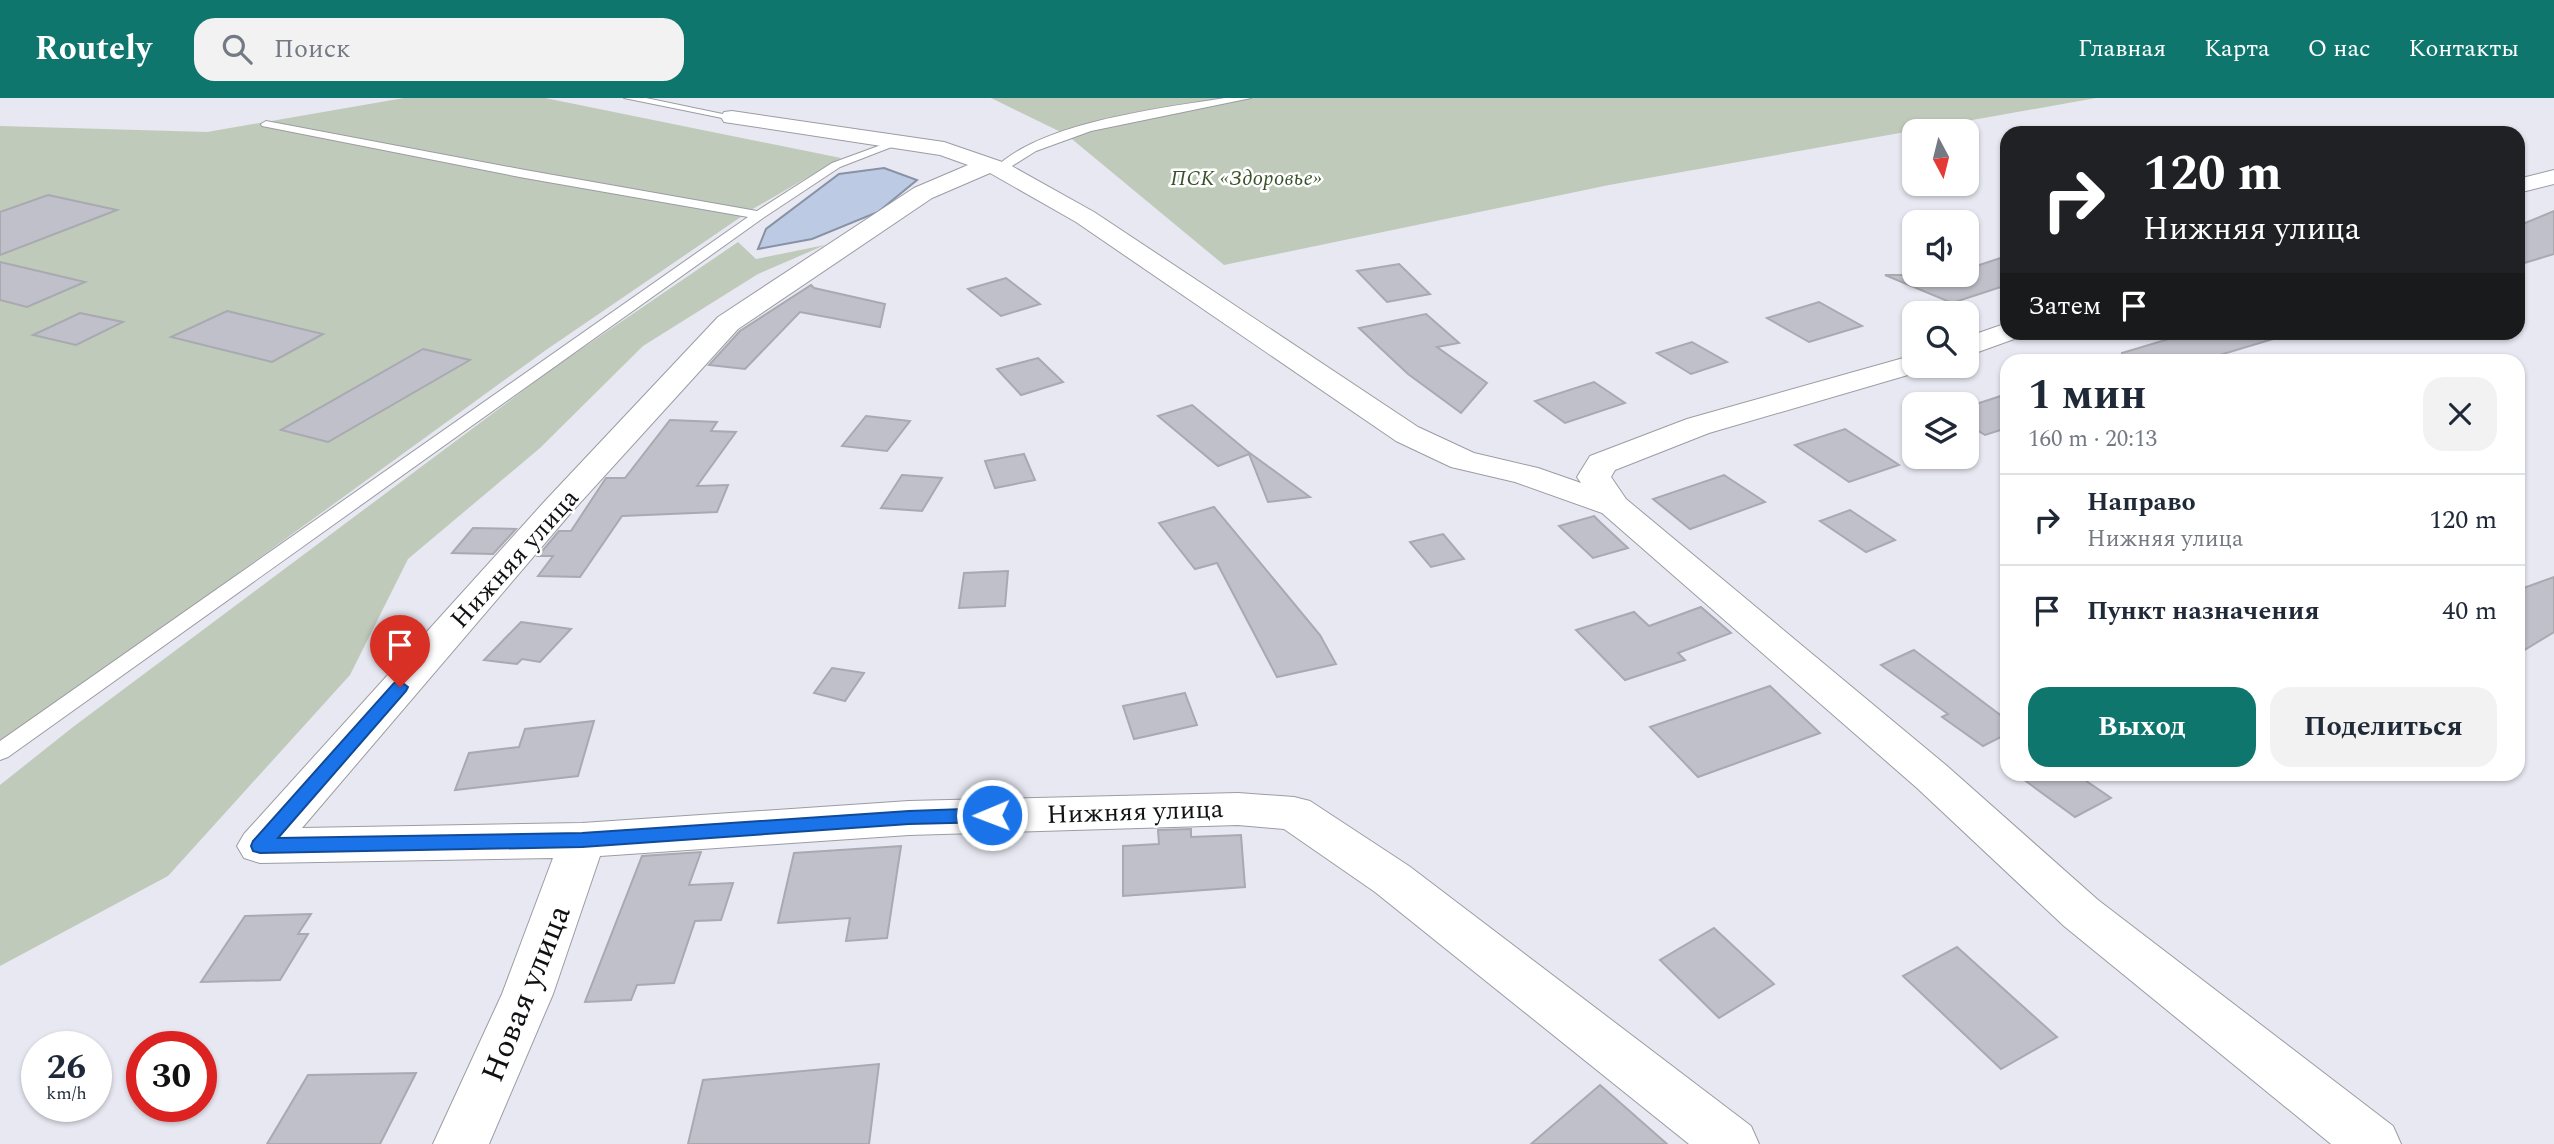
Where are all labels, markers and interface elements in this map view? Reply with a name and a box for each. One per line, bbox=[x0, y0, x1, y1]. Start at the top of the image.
search box bbox=[194, 18, 684, 81]
text: Routely bbox=[35, 24, 152, 74]
text: Поиск bbox=[274, 29, 351, 69]
icon: search bbox=[218, 30, 256, 68]
text: Главная bbox=[2078, 31, 2166, 67]
text: Карта bbox=[2204, 31, 2270, 67]
text: О нас bbox=[2308, 31, 2371, 67]
text: Контакты bbox=[2409, 31, 2519, 67]
north arrow bbox=[1902, 119, 1979, 196]
map controls bbox=[1902, 119, 1979, 469]
text: 120 m bbox=[2143, 137, 2282, 212]
icon: right bbox=[2028, 154, 2119, 245]
park label: ПСК «Здоровье» bbox=[1170, 163, 1322, 195]
text: Нижняя улица bbox=[2143, 205, 2361, 254]
button: sound bbox=[1902, 210, 1979, 287]
text: Затем bbox=[2028, 286, 2101, 326]
icon: arrive bbox=[2115, 287, 2153, 325]
button: search bbox=[1902, 301, 1979, 378]
text: 1 мин bbox=[2028, 364, 2146, 427]
button: close bbox=[2423, 377, 2497, 451]
button: layers bbox=[1902, 392, 1979, 469]
text: 160 m · 20:13 bbox=[2028, 422, 2157, 457]
street label: Нижняя улица bbox=[441, 479, 589, 638]
text: Направо bbox=[2087, 482, 2196, 522]
text: 120 m bbox=[2429, 500, 2497, 540]
icon: right bbox=[2028, 501, 2066, 539]
text: Нижняя улица bbox=[2087, 522, 2243, 557]
text: Пункт назначения bbox=[2087, 591, 2320, 631]
text: 40 m bbox=[2442, 591, 2497, 631]
icon: arrive bbox=[2028, 592, 2066, 630]
pin bbox=[370, 615, 430, 687]
icon: arrive bbox=[381, 626, 419, 664]
button: Выход bbox=[2028, 687, 2256, 767]
button: Поделиться bbox=[2270, 687, 2497, 767]
position arrow bbox=[955, 778, 1029, 852]
street label: Нижняя улица bbox=[1046, 789, 1224, 835]
street label: Новая улица bbox=[469, 897, 584, 1090]
speed limit sign: 30 bbox=[126, 1031, 217, 1122]
text: 26 bbox=[47, 1041, 86, 1094]
text: km/h bbox=[46, 1080, 87, 1107]

